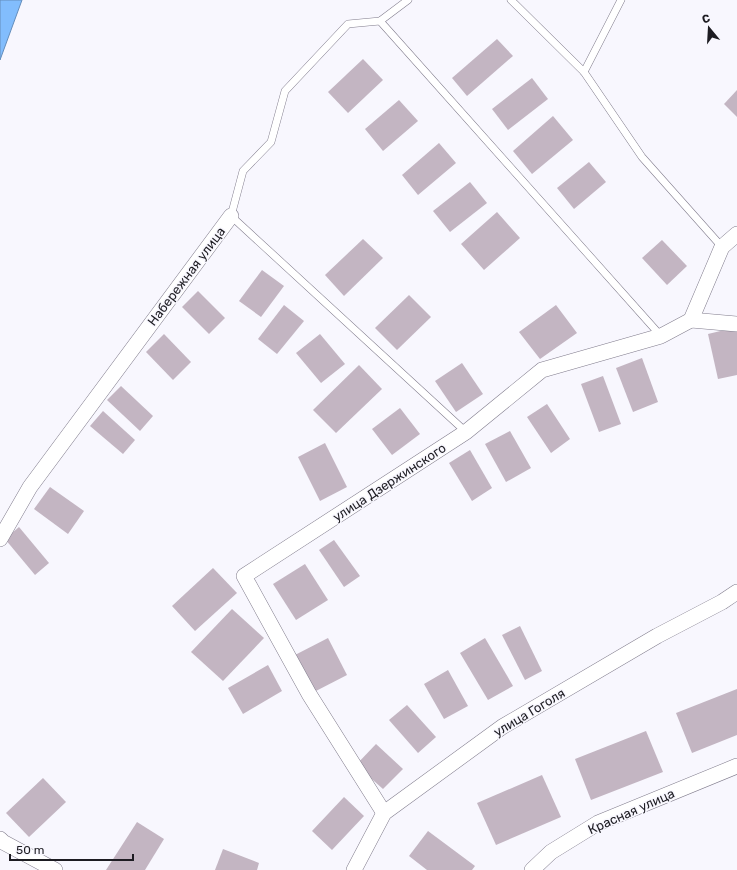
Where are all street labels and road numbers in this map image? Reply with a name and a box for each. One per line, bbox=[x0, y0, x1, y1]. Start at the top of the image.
street label: Набережная улица bbox=[144, 224, 228, 329]
street label: улица Дзержинского bbox=[330, 440, 449, 525]
street label: улица Гоголя bbox=[491, 685, 568, 740]
street label: Красная улица bbox=[586, 786, 677, 837]

